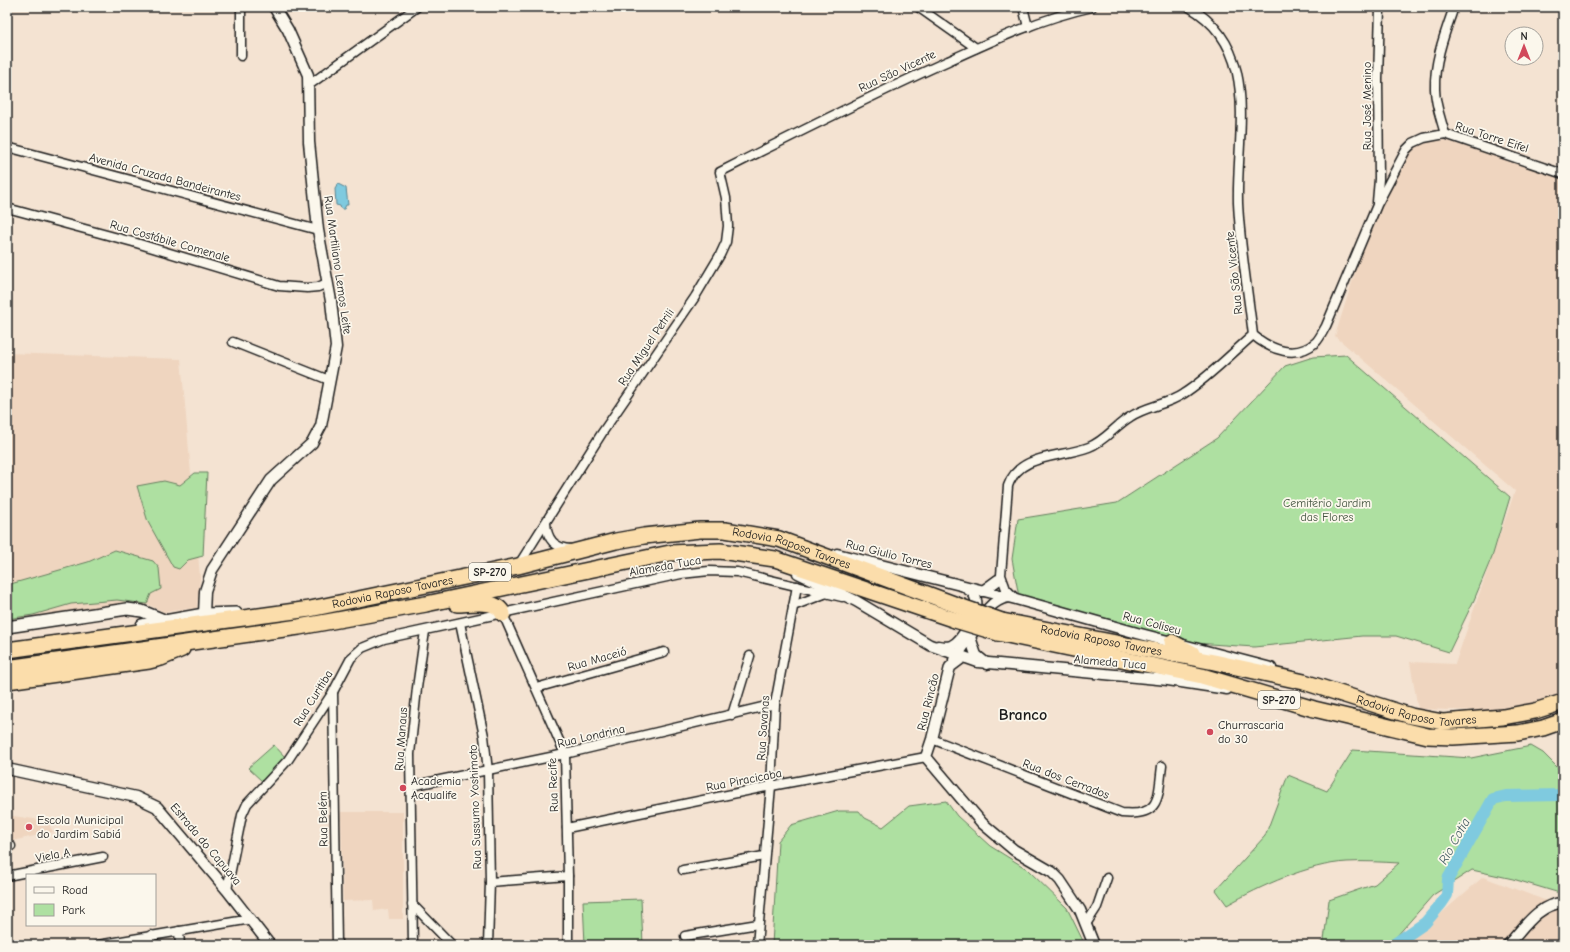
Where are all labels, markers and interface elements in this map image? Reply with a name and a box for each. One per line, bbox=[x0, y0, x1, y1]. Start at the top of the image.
north arrow bbox=[1504, 26, 1544, 66]
text: N bbox=[1520, 30, 1528, 43]
street label: Rua São Vicente bbox=[856, 47, 938, 95]
street label: Rua José Menino bbox=[1360, 62, 1374, 150]
street label: Rua Torre Eifel bbox=[1454, 119, 1530, 155]
street label: Avenida Cruzada Bandeirantes bbox=[88, 150, 242, 204]
street label: Rua Martiliano Lemos Leite bbox=[321, 195, 355, 335]
street label: Rua Costábile Comenale bbox=[108, 217, 232, 265]
street label: Rua São Vicente bbox=[1223, 231, 1245, 315]
street label: Rua Miguel Petrili bbox=[615, 306, 677, 388]
park label: Cemitério Jardim das Flores bbox=[1283, 496, 1371, 524]
street label: Rodovia Raposo Tavares bbox=[731, 524, 852, 572]
street label: Rua Giulio Torres bbox=[844, 537, 934, 571]
street label: Alameda Tuca bbox=[628, 553, 702, 579]
road number: SP-270 bbox=[469, 563, 511, 581]
street label: Rodovia Raposo Tavares bbox=[331, 573, 454, 611]
street label: Rua Coliseu bbox=[1121, 609, 1183, 637]
street label: Rodovia Raposo Tavares bbox=[1039, 622, 1163, 659]
street label: Rua Maceió bbox=[566, 644, 628, 674]
street label: Alameda Tuca bbox=[1073, 652, 1147, 672]
street label: Rua Curitiba bbox=[290, 667, 336, 729]
street label: Rua Rincão bbox=[914, 672, 942, 732]
road number: SP-270 bbox=[1258, 691, 1300, 709]
street label: Rodovia Raposo Tavares bbox=[1355, 692, 1477, 729]
street label: Rua Savanas bbox=[754, 695, 772, 761]
district label: Branco bbox=[999, 706, 1047, 724]
street label: Rua Manaus bbox=[392, 707, 410, 771]
place label: Churrascaria do 30 bbox=[1218, 718, 1284, 746]
street label: Rua Londrina bbox=[556, 721, 626, 751]
marker: Churrascaria do 30 bbox=[1205, 727, 1215, 737]
street label: Rua Sussumo Yoshimoto bbox=[466, 744, 484, 870]
street label: Rua dos Cerrados bbox=[1021, 756, 1111, 802]
street label: Rua Recife bbox=[545, 758, 561, 812]
street label: Rua Piracicaba bbox=[705, 766, 783, 794]
place label: Academia Acqualife bbox=[411, 774, 461, 802]
marker: Academia Acqualife bbox=[398, 783, 408, 793]
street label: Rua Belém bbox=[316, 791, 330, 847]
street label: Estrada do Capuava bbox=[168, 800, 244, 888]
place label: Escola Municipal do Jardim Sabiá bbox=[37, 813, 123, 841]
water label: Rio Cotia bbox=[1435, 815, 1473, 867]
marker: Escola Municipal do Jardim Sabiá bbox=[24, 822, 34, 832]
street label: Viela A bbox=[35, 845, 72, 865]
legend bbox=[26, 874, 156, 926]
text: Road bbox=[62, 883, 88, 897]
text: Park bbox=[62, 903, 85, 917]

